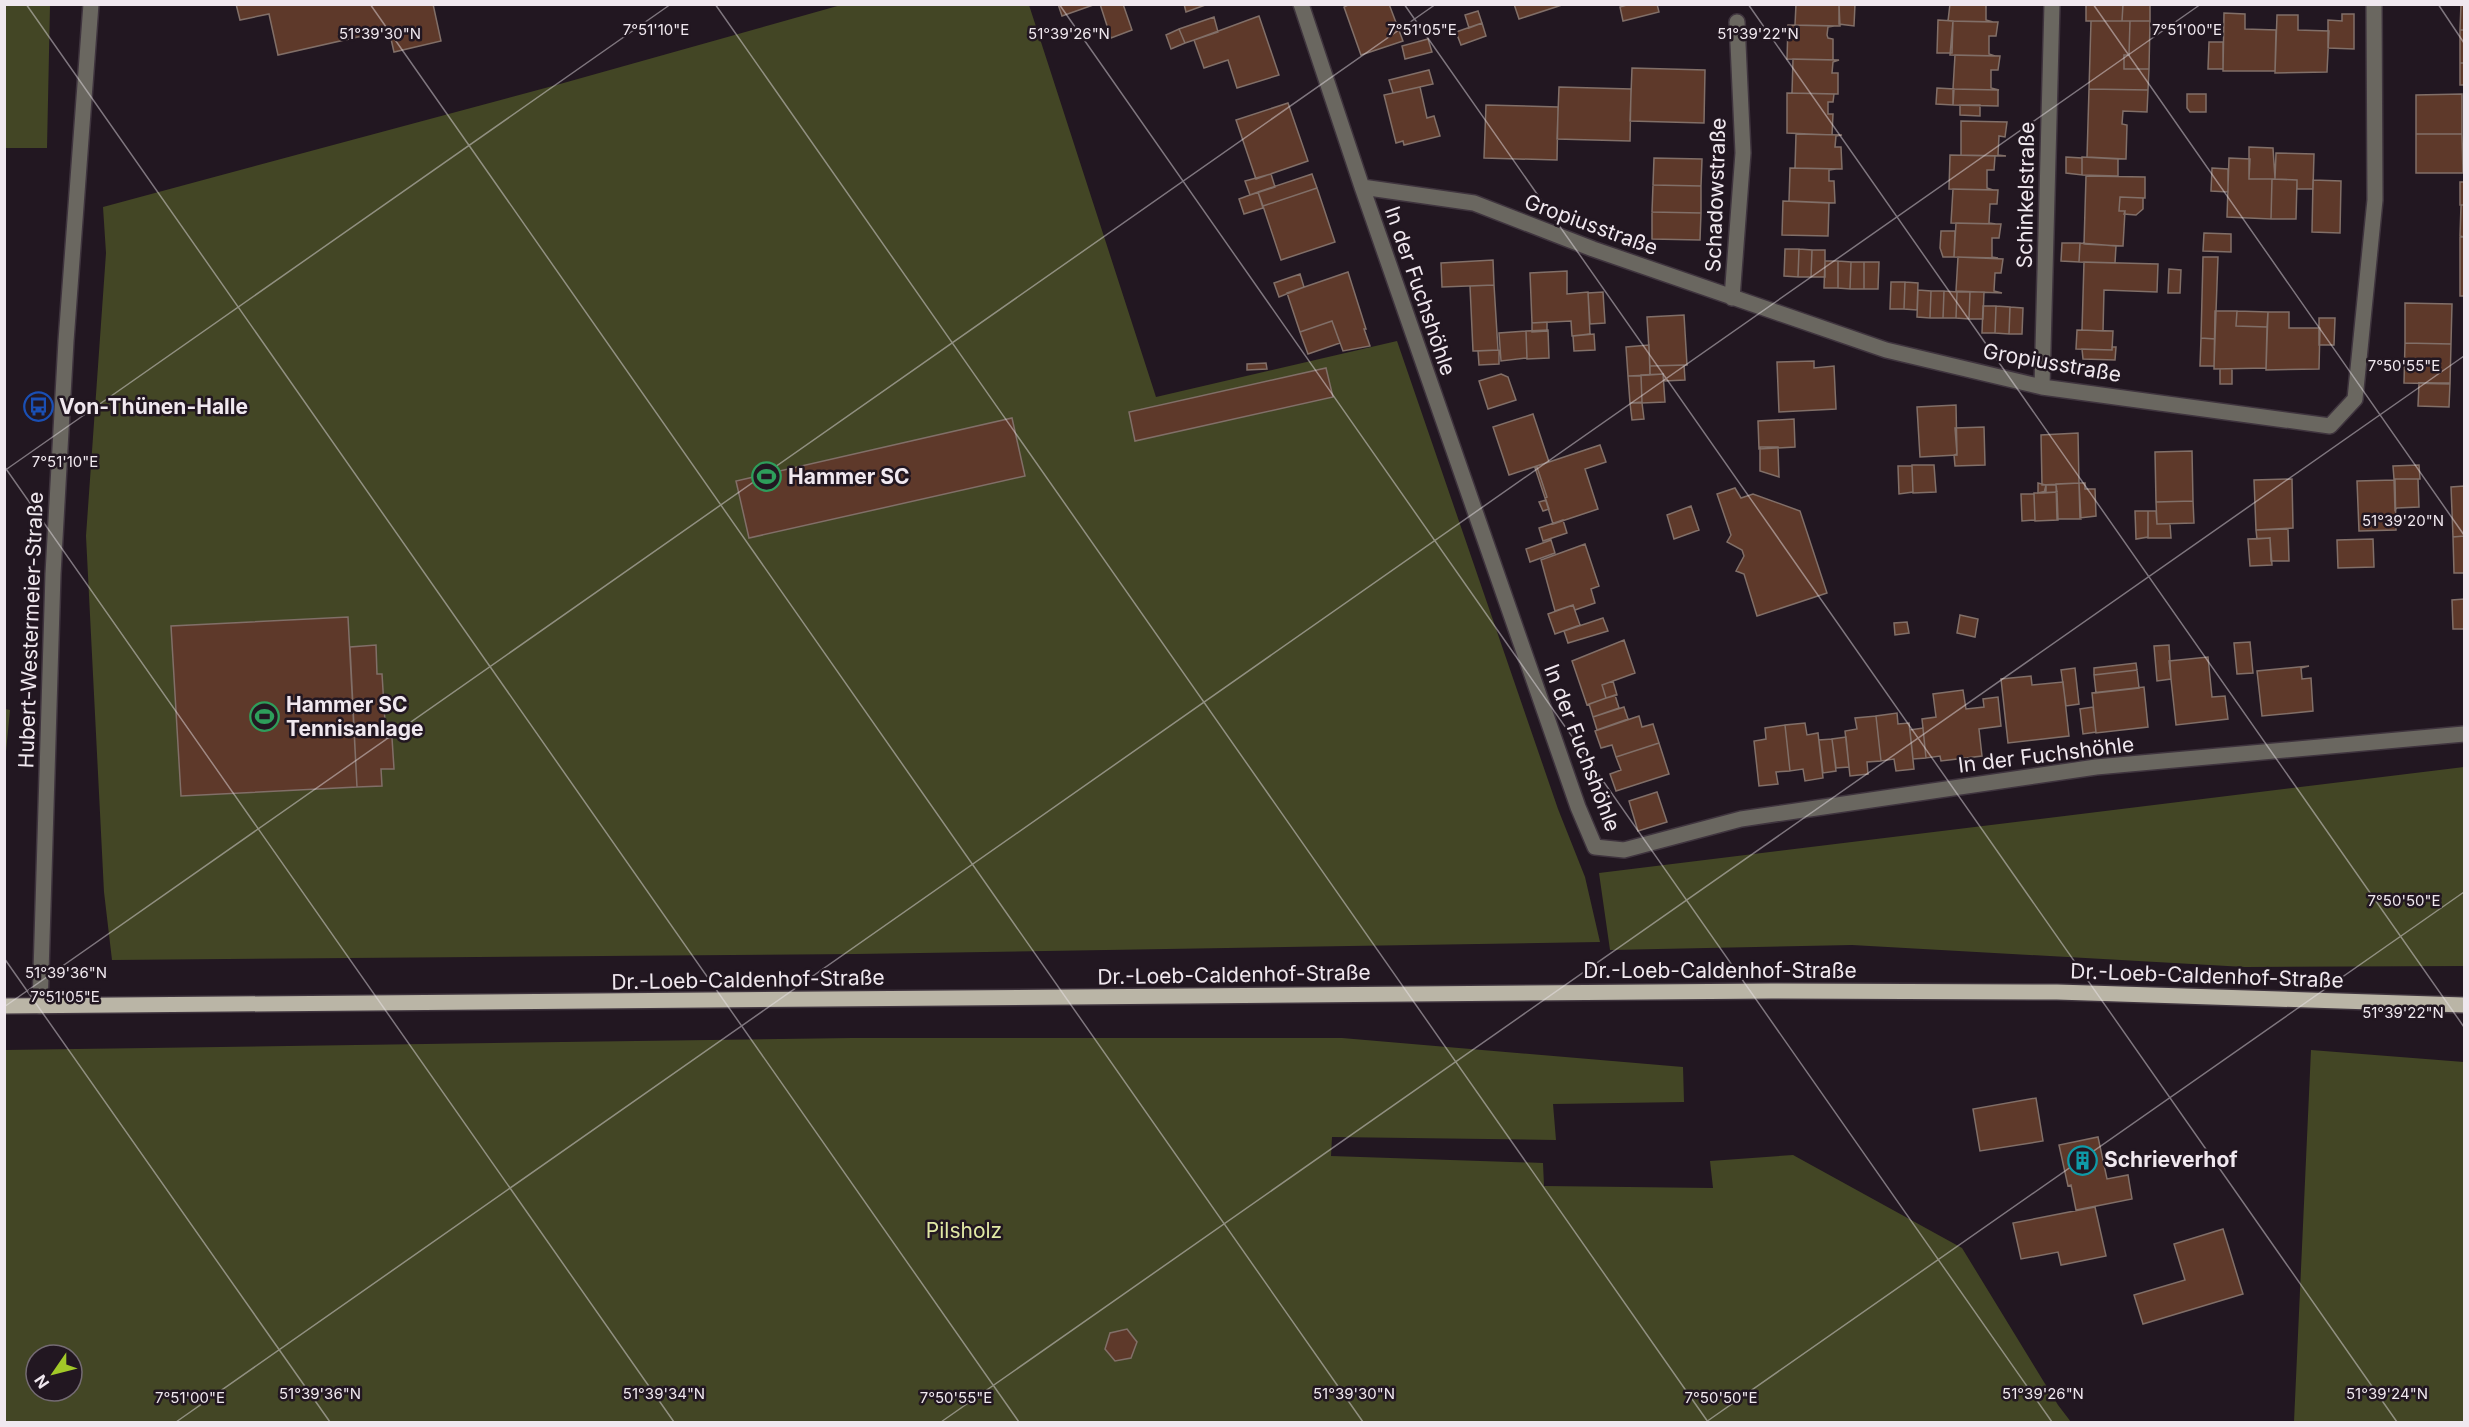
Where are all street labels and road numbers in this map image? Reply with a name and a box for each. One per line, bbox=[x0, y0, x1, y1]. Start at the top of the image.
street label: Schadowstraße bbox=[1700, 117, 1731, 273]
street label: Schinkelstraße bbox=[2012, 121, 2039, 269]
street label: Gropiusstraße bbox=[1521, 189, 1661, 260]
street label: In der Fuchshöhle bbox=[1380, 203, 1461, 379]
street label: Gropiusstraße bbox=[1981, 338, 2123, 387]
street label: Hubert-Westermeier-Straße bbox=[13, 491, 48, 769]
street label: In der Fuchshöhle bbox=[1539, 661, 1626, 835]
street label: In der Fuchshöhle bbox=[1956, 731, 2135, 778]
street label: Dr.-Loeb-Caldenhof-Straße bbox=[1583, 958, 1857, 983]
street label: Dr.-Loeb-Caldenhof-Straße bbox=[2070, 958, 2344, 993]
street label: Dr.-Loeb-Caldenhof-Straße bbox=[1097, 960, 1371, 989]
street label: Dr.-Loeb-Caldenhof-Straße bbox=[611, 965, 885, 994]

